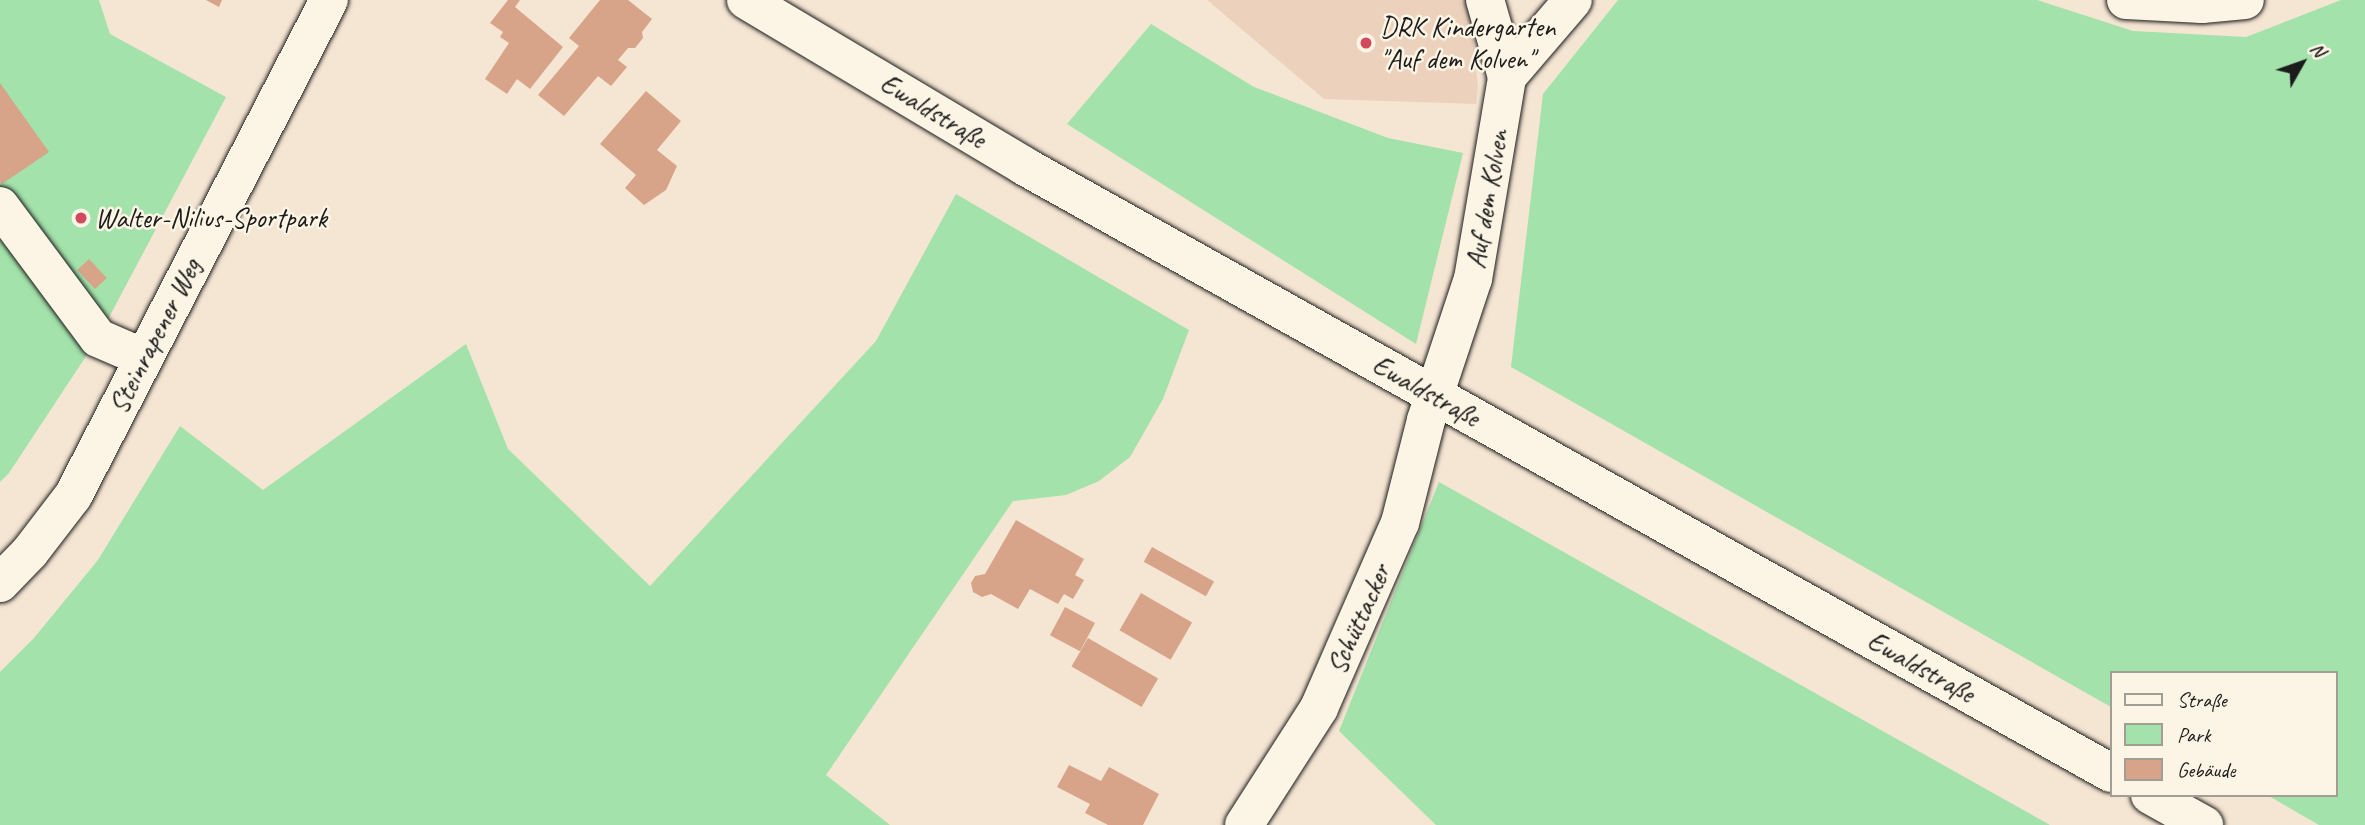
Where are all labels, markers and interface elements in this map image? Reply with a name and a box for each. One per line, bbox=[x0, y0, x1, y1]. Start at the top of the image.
place label: DRK Kindergarten "Auf dem Kolven" bbox=[1380, 10, 1555, 76]
north arrow bbox=[2267, 28, 2337, 98]
marker: DRK Kindergarten "Auf dem Kolven" bbox=[1358, 35, 1374, 51]
text: N bbox=[2305, 37, 2331, 62]
street label: Ewaldstraße bbox=[874, 66, 992, 156]
street label: Auf dem Kolven bbox=[1458, 126, 1516, 272]
place label: Walter-Nilius-Sportpark bbox=[95, 201, 327, 235]
marker: Walter-Nilius-Sportpark bbox=[73, 210, 89, 226]
street label: Steinrapener Weg bbox=[102, 253, 208, 419]
street label: Ewaldstraße bbox=[1367, 348, 1485, 434]
street label: Schüttacker bbox=[1320, 559, 1398, 679]
street label: Ewaldstraße bbox=[1862, 624, 1980, 710]
legend bbox=[2110, 671, 2337, 797]
text: Straße bbox=[2177, 687, 2227, 713]
text: Park bbox=[2177, 722, 2210, 748]
text: Gebäude bbox=[2177, 757, 2235, 783]

